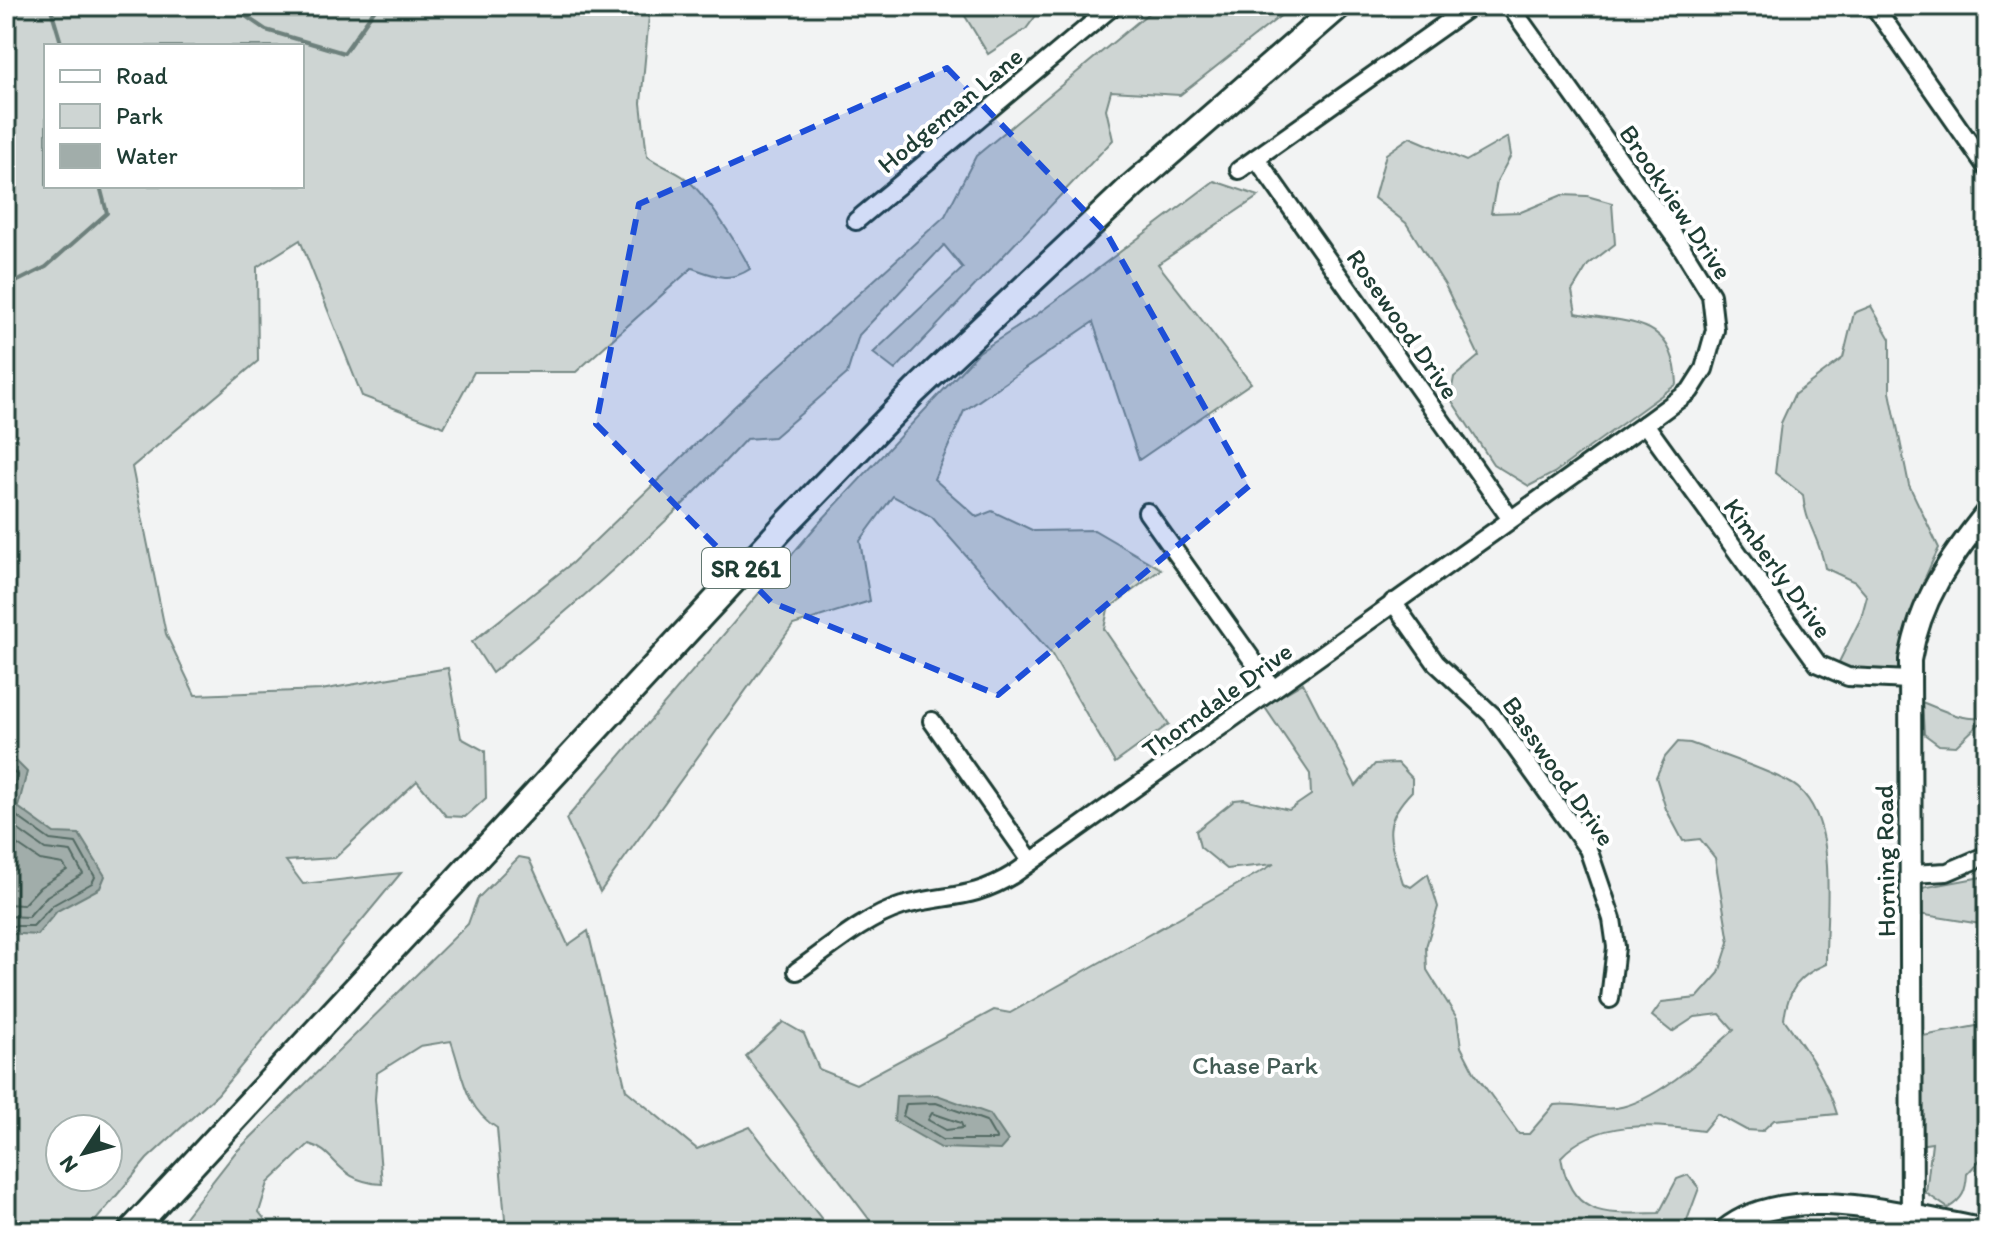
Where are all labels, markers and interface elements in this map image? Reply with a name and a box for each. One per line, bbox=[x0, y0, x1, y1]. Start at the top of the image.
street label: Hodgeman Lane bbox=[871, 40, 1029, 180]
legend bbox=[44, 44, 304, 188]
text: Road bbox=[116, 61, 168, 90]
text: Park bbox=[116, 101, 163, 130]
street label: Brookview Drive bbox=[1612, 119, 1740, 285]
text: Water bbox=[116, 141, 178, 170]
street label: Rosewood Drive bbox=[1339, 243, 1467, 405]
street label: Kimberly Drive bbox=[1716, 492, 1840, 644]
road number: SR 261 bbox=[702, 548, 790, 588]
street label: Thorndale Drive bbox=[1136, 635, 1298, 765]
street label: Basswood Drive bbox=[1495, 690, 1623, 852]
street label: Horning Road bbox=[1868, 784, 1902, 937]
park label: Chase Park bbox=[1192, 1049, 1319, 1081]
north arrow bbox=[44, 1113, 124, 1193]
text: N bbox=[53, 1151, 84, 1178]

